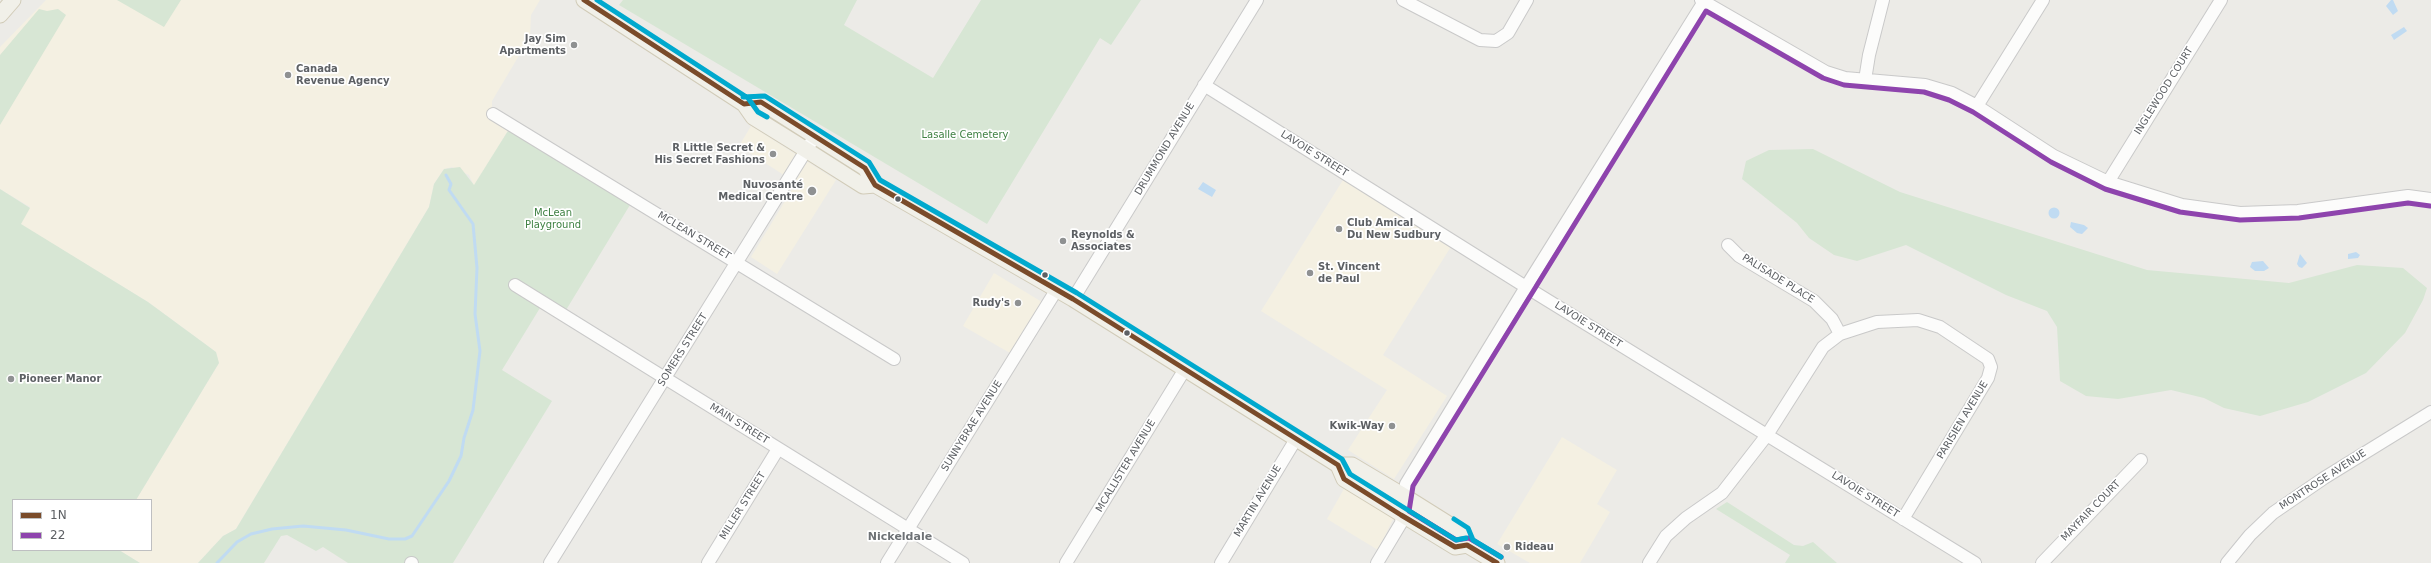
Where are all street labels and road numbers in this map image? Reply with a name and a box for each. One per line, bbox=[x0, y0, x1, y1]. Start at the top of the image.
street label: INGLEWOOD COURT bbox=[2132, 45, 2196, 137]
street label: DRUMMOND AVENUE bbox=[1133, 101, 1197, 197]
street label: LAVOIE STREET bbox=[1278, 128, 1350, 180]
street label: MCLEAN STREET bbox=[655, 209, 733, 263]
street label: PALISADE PLACE bbox=[1740, 252, 1816, 306]
street label: LAVOIE STREET bbox=[1552, 299, 1624, 351]
street label: SOMERS STREET bbox=[656, 311, 710, 389]
street label: SUNNYBRAE AVENUE bbox=[939, 378, 1005, 474]
street label: PARISIEN AVENUE bbox=[1935, 379, 1991, 461]
street label: MAIN STREET bbox=[707, 401, 771, 447]
street label: MCALLISTER AVENUE bbox=[1094, 418, 1158, 514]
street label: MONTROSE AVENUE bbox=[2277, 447, 2369, 513]
street label: MARTIN AVENUE bbox=[1232, 463, 1284, 539]
street label: LAVOIE STREET bbox=[1829, 469, 1901, 521]
street label: MILLER STREET bbox=[717, 470, 769, 542]
street label: MAYFAIR COURT bbox=[2059, 478, 2123, 544]

